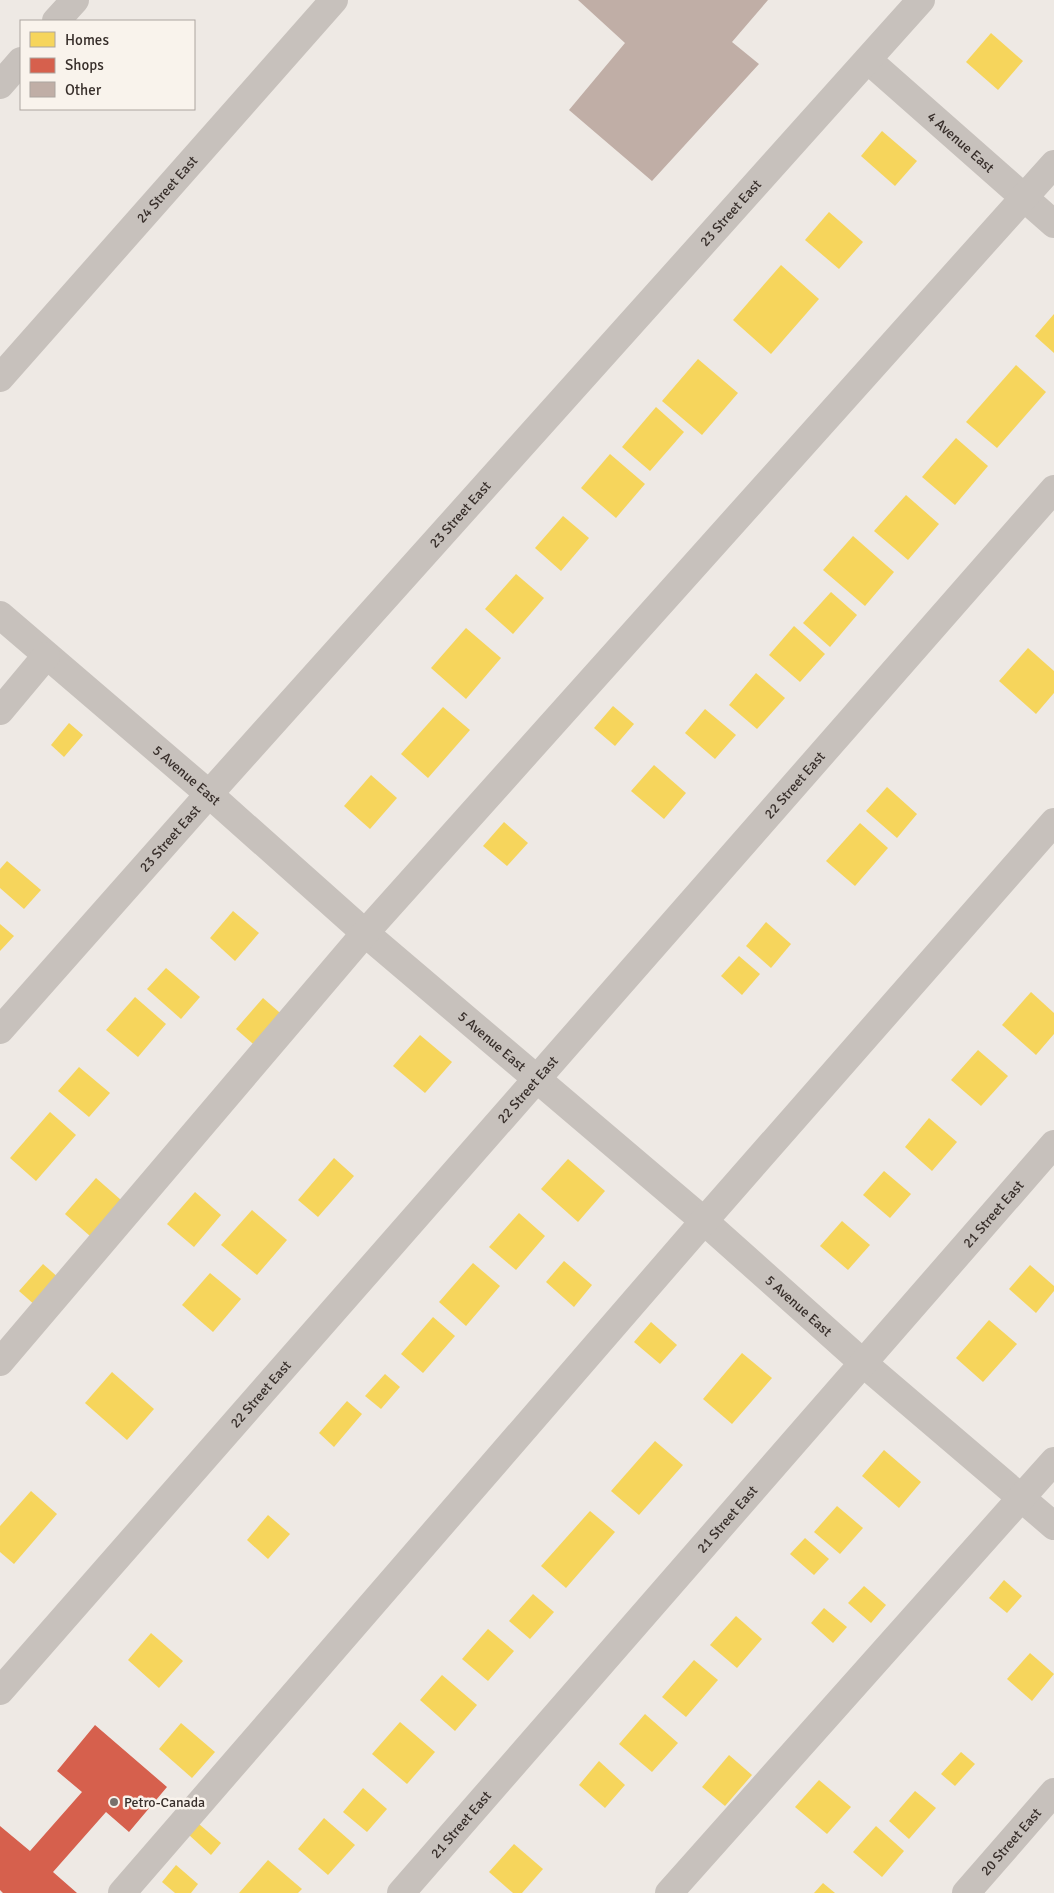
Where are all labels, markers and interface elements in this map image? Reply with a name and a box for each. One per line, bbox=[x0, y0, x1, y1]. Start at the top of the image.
legend bbox=[20, 20, 195, 110]
text: Homes bbox=[65, 31, 109, 49]
text: Shops bbox=[65, 56, 104, 74]
text: Other bbox=[65, 81, 102, 99]
street label: 4 Avenue East bbox=[924, 108, 998, 176]
street label: 24 Street East bbox=[133, 152, 201, 226]
street label: 23 Street East bbox=[696, 176, 765, 250]
street label: 23 Street East bbox=[426, 477, 494, 551]
street label: 5 Avenue East bbox=[150, 741, 224, 809]
street label: 22 Street East bbox=[760, 748, 829, 822]
street label: 23 Street East bbox=[136, 801, 204, 875]
street label: 5 Avenue East bbox=[455, 1008, 530, 1075]
street label: 22 Street East bbox=[493, 1052, 562, 1127]
street label: 21 Street East bbox=[959, 1177, 1027, 1251]
street label: 5 Avenue East bbox=[762, 1271, 836, 1340]
street label: 22 Street East bbox=[226, 1357, 295, 1431]
street label: 21 Street East bbox=[693, 1482, 761, 1556]
street label: 21 Street East bbox=[427, 1787, 495, 1862]
place label: Petro-Canada bbox=[124, 1794, 205, 1811]
marker: Petro-Canada bbox=[108, 1796, 120, 1808]
street label: 20 Street East bbox=[977, 1804, 1045, 1879]

